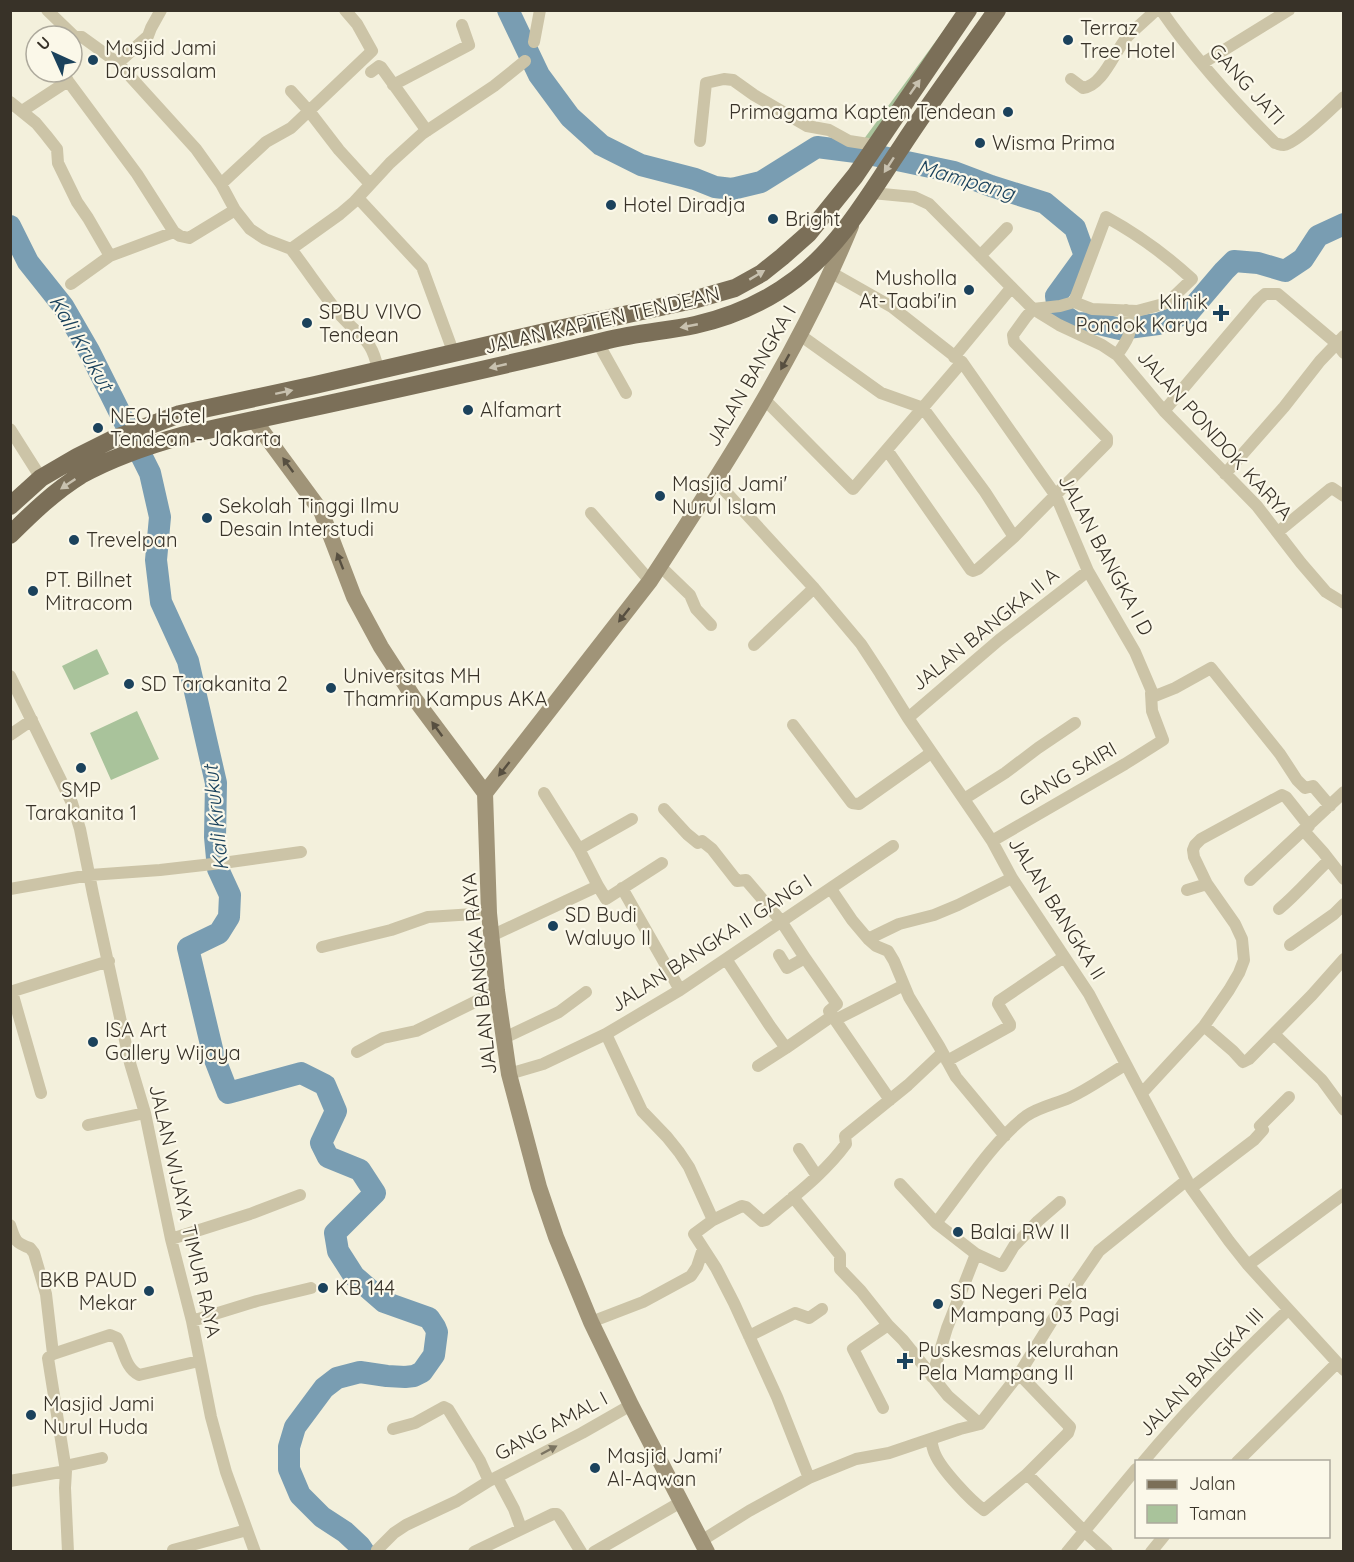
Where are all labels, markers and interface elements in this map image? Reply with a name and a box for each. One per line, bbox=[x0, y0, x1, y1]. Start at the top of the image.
place label: Terraz Tree Hotel bbox=[1080, 15, 1175, 63]
north arrow bbox=[24, 24, 84, 84]
text: U bbox=[32, 32, 54, 54]
marker: Terraz Tree Hotel bbox=[1061, 33, 1075, 47]
place label: Masjid Jami Darussalam bbox=[105, 35, 217, 83]
street label: GANG JATI bbox=[1204, 38, 1290, 130]
marker: Masjid Jami Darussalam bbox=[86, 53, 100, 67]
one-way arrow bbox=[909, 79, 920, 95]
place label: Primagama Kapten Tendean bbox=[729, 99, 996, 124]
marker: Primagama Kapten Tendean bbox=[1001, 105, 1015, 119]
place label: Wisma Prima bbox=[992, 130, 1115, 155]
marker: Wisma Prima bbox=[973, 136, 987, 150]
water label: Mampang bbox=[915, 153, 1020, 206]
one-way arrow bbox=[884, 157, 895, 173]
place label: Hotel Diradja bbox=[623, 192, 745, 217]
marker: Hotel Diradja bbox=[604, 198, 618, 212]
place label: Bright bbox=[785, 206, 841, 231]
marker: Bright bbox=[766, 212, 780, 226]
place label: Musholla At-Taabi'in bbox=[859, 265, 957, 313]
one-way arrow bbox=[749, 269, 765, 280]
street label: JALAN KAPTEN TENDEAN bbox=[482, 280, 722, 359]
marker: Musholla At-Taabi'in bbox=[962, 283, 976, 297]
place label: Klinik Pondok Karya bbox=[1075, 289, 1208, 337]
water label: Kali Krukut bbox=[44, 290, 121, 397]
place label: SPBU VIVO Tendean bbox=[319, 299, 422, 347]
street label: JALAN BANGKA I bbox=[700, 301, 801, 451]
marker: Klinik Pondok Karya bbox=[1212, 304, 1230, 322]
marker: SPBU VIVO Tendean bbox=[300, 316, 314, 330]
one-way arrow bbox=[679, 322, 698, 331]
street label: JALAN PONDOK KARYA bbox=[1132, 344, 1299, 525]
one-way arrow bbox=[780, 354, 790, 371]
one-way arrow bbox=[489, 362, 508, 371]
one-way arrow bbox=[275, 387, 294, 396]
place label: Alfamart bbox=[480, 397, 562, 422]
place label: NEO Hotel Tendean - Jakarta bbox=[110, 403, 281, 451]
marker: Alfamart bbox=[461, 403, 475, 417]
marker: NEO Hotel Tendean - Jakarta bbox=[91, 421, 105, 435]
one-way arrow bbox=[282, 458, 294, 474]
street label: JALAN BANGKA I D bbox=[1053, 470, 1159, 640]
place label: Masjid Jami' Nurul Islam bbox=[672, 471, 787, 519]
one-way arrow bbox=[61, 478, 77, 490]
marker: Masjid Jami' Nurul Islam bbox=[653, 489, 667, 503]
place label: Sekolah Tinggi Ilmu Desain Interstudi bbox=[219, 493, 399, 541]
marker: Sekolah Tinggi Ilmu Desain Interstudi bbox=[200, 511, 214, 525]
place label: Trevelpan bbox=[86, 527, 178, 552]
marker: Trevelpan bbox=[67, 533, 81, 547]
one-way arrow bbox=[335, 552, 345, 570]
street label: JALAN BANGKA II A bbox=[906, 561, 1063, 696]
place label: PT. Billnet Mitracom bbox=[45, 567, 133, 615]
marker: PT. Billnet Mitracom bbox=[26, 584, 40, 598]
one-way arrow bbox=[617, 607, 630, 623]
place label: Universitas MH Thamrin Kampus AKA bbox=[343, 663, 547, 711]
place label: SD Tarakanita 2 bbox=[141, 671, 288, 696]
marker: SD Tarakanita 2 bbox=[122, 677, 136, 691]
marker: Universitas MH Thamrin Kampus AKA bbox=[324, 681, 338, 695]
one-way arrow bbox=[432, 722, 444, 737]
street label: GANG SAIRI bbox=[1015, 736, 1121, 811]
marker: SMP Tarakanita 1 bbox=[74, 761, 88, 775]
water label: Kali Krukut bbox=[196, 761, 233, 872]
one-way arrow bbox=[497, 761, 510, 777]
place label: SMP Tarakanita 1 bbox=[25, 777, 137, 825]
street label: JALAN BANGKA II bbox=[1003, 832, 1111, 984]
street label: JALAN BANGKA II GANG I bbox=[605, 868, 816, 1017]
street label: JALAN BANGKA RAYA bbox=[455, 872, 502, 1076]
place label: SD Budi Waluyo II bbox=[565, 902, 651, 950]
marker: SD Budi Waluyo II bbox=[546, 919, 560, 933]
place label: ISA Art Gallery Wijaya bbox=[105, 1017, 241, 1065]
marker: ISA Art Gallery Wijaya bbox=[86, 1035, 100, 1049]
street label: JALAN WIJAYA TIMUR RAYA bbox=[144, 1082, 227, 1340]
place label: Balai RW II bbox=[970, 1219, 1070, 1244]
marker: Balai RW II bbox=[951, 1225, 965, 1239]
place label: BKB PAUD Mekar bbox=[40, 1267, 137, 1315]
place label: KB 144 bbox=[335, 1275, 395, 1300]
place label: SD Negeri Pela Mampang 03 Pagi bbox=[950, 1279, 1119, 1327]
marker: KB 144 bbox=[316, 1281, 330, 1295]
marker: BKB PAUD Mekar bbox=[142, 1284, 156, 1298]
marker: SD Negeri Pela Mampang 03 Pagi bbox=[931, 1297, 945, 1311]
street label: JALAN BANGKA III bbox=[1133, 1302, 1268, 1441]
place label: Puskesmas kelurahan Pela Mampang II bbox=[918, 1337, 1119, 1385]
marker: Puskesmas kelurahan Pela Mampang II bbox=[896, 1352, 914, 1370]
street label: GANG AMAL I bbox=[490, 1385, 612, 1466]
place label: Masjid Jami Nurul Huda bbox=[43, 1391, 154, 1439]
marker: Masjid Jami Nurul Huda bbox=[24, 1408, 38, 1422]
place label: Masjid Jami' Al-Aqwan bbox=[607, 1443, 722, 1491]
one-way arrow bbox=[541, 1445, 558, 1455]
legend bbox=[1135, 1460, 1330, 1538]
marker: Masjid Jami' Al-Aqwan bbox=[588, 1461, 602, 1475]
text: Jalan bbox=[1189, 1472, 1236, 1495]
text: Taman bbox=[1189, 1502, 1247, 1525]

